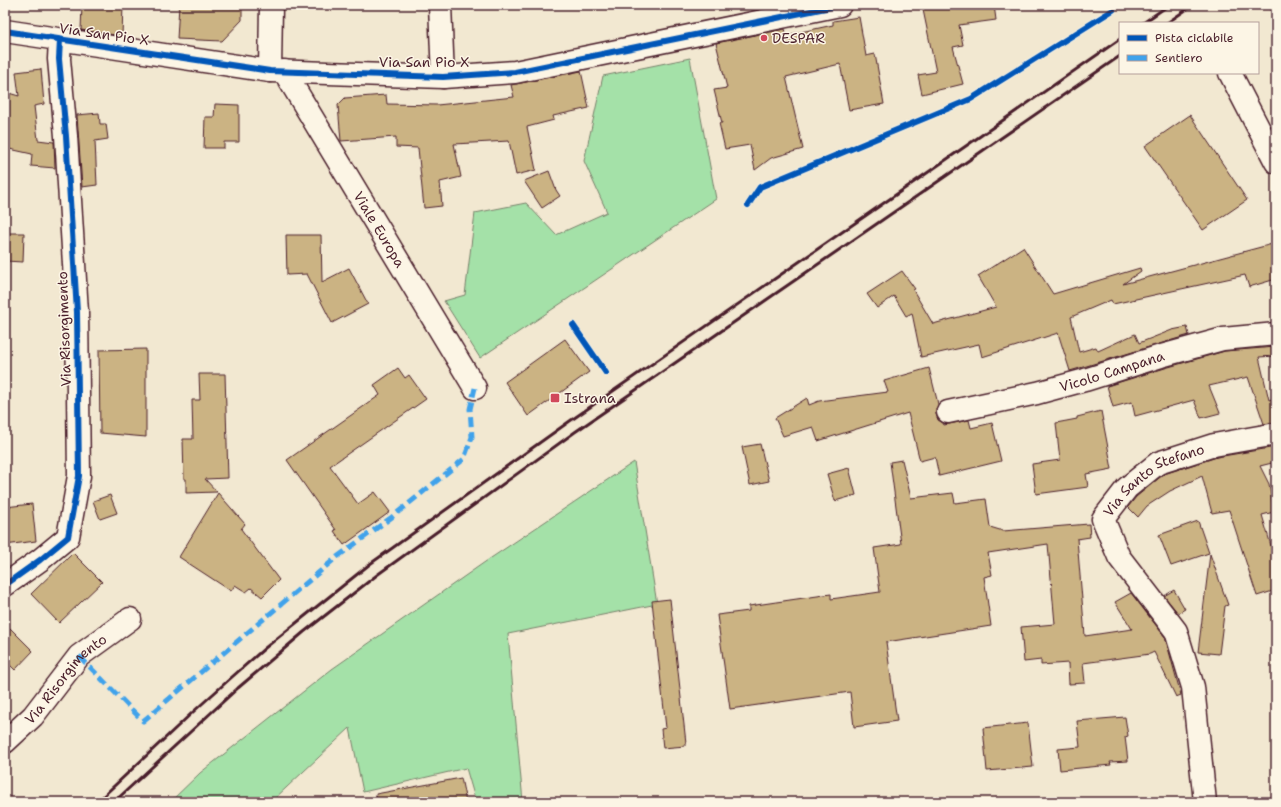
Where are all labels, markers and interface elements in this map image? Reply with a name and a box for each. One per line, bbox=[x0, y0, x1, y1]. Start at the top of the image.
street label: Via San Pio X bbox=[58, 19, 150, 49]
legend bbox=[1119, 22, 1259, 74]
place label: DESPAR bbox=[772, 29, 825, 47]
text: Pista ciclabile bbox=[1155, 30, 1234, 46]
marker: DESPAR bbox=[759, 33, 769, 43]
text: Sentiero bbox=[1155, 50, 1202, 66]
street label: Via San Pio X bbox=[379, 53, 469, 71]
street label: Viale Europa bbox=[350, 188, 410, 271]
street label: Via Risorgimento bbox=[53, 271, 75, 387]
street label: Vicolo Campana bbox=[1057, 346, 1167, 396]
place label: Istrana bbox=[564, 389, 616, 407]
marker: Istrana bbox=[549, 392, 561, 404]
street label: Via Santo Stefano bbox=[1099, 440, 1206, 520]
street label: Via Risorgimento bbox=[21, 630, 110, 728]

